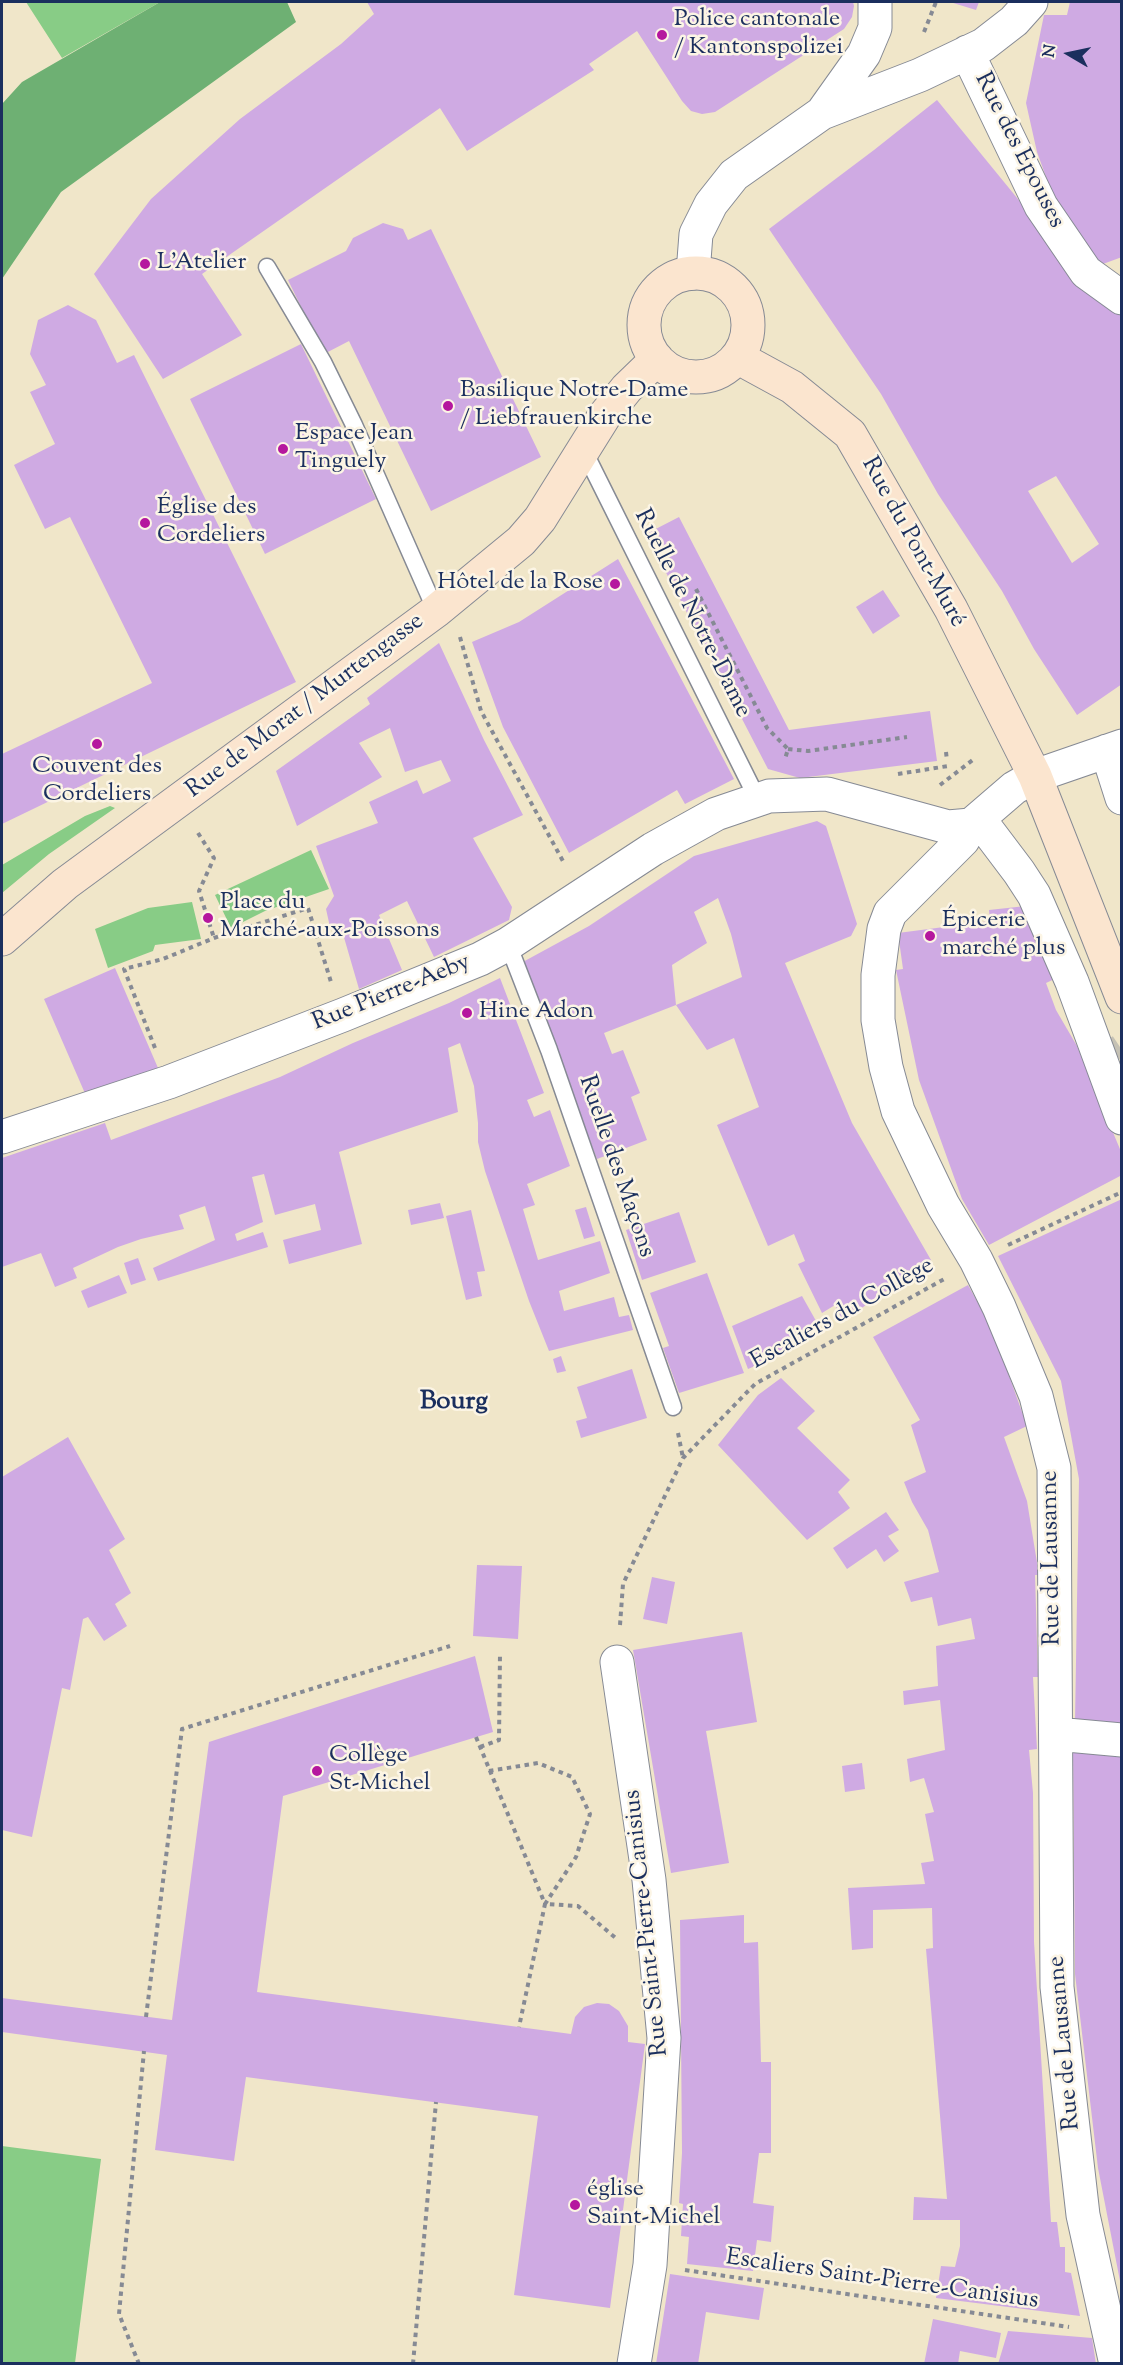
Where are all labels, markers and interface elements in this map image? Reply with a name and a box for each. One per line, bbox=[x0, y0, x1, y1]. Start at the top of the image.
place label: Police cantonale / Kantonspolizei bbox=[674, 7, 843, 63]
north arrow bbox=[1039, 24, 1099, 84]
marker: Police cantonale / Kantonspolizei bbox=[655, 28, 669, 42]
text: N bbox=[1038, 43, 1063, 59]
street label: Rue des Epouses bbox=[966, 68, 1070, 234]
place label: L'Atelier bbox=[157, 250, 246, 278]
marker: L'Atelier bbox=[138, 257, 152, 271]
place label: Basilique Notre-Dame / Liebfrauenkirche bbox=[460, 378, 688, 434]
marker: Basilique Notre-Dame / Liebfrauenkirche bbox=[441, 399, 455, 413]
place label: Espace Jean Tinguely bbox=[295, 421, 414, 477]
marker: Espace Jean Tinguely bbox=[276, 442, 290, 456]
street label: Rue du Pont-Muré bbox=[853, 453, 971, 633]
place label: Église des Cordeliers bbox=[157, 495, 265, 551]
street label: Ruelle de Notre-Dame bbox=[626, 505, 756, 723]
marker: Église des Cordeliers bbox=[138, 516, 152, 530]
place label: Hôtel de la Rose bbox=[437, 570, 603, 598]
marker: Hôtel de la Rose bbox=[608, 577, 622, 591]
street label: Rue de Morat / Murtengasse bbox=[182, 608, 430, 806]
marker: Couvent des Cordeliers bbox=[90, 737, 104, 751]
place label: Couvent des Cordeliers bbox=[32, 754, 162, 810]
place label: Place du Marché-aux-Poissons bbox=[220, 890, 439, 946]
place label: Épicerie marché plus bbox=[942, 908, 1065, 964]
marker: Place du Marché-aux-Poissons bbox=[201, 911, 215, 925]
marker: Épicerie marché plus bbox=[923, 929, 937, 943]
street label: Rue Pierre-Aeby bbox=[309, 949, 475, 1039]
place label: Hine Adon bbox=[479, 999, 594, 1027]
marker: Hine Adon bbox=[460, 1006, 474, 1020]
street label: Ruelle des Maçons bbox=[570, 1072, 660, 1262]
street label: Escaliers du Collège bbox=[746, 1253, 940, 1377]
district label: Bourg bbox=[420, 1388, 488, 1420]
street label: Rue de Lausanne bbox=[1037, 1470, 1069, 1646]
place label: Collège St-Michel bbox=[329, 1743, 430, 1799]
marker: Collège St-Michel bbox=[310, 1764, 324, 1778]
street label: Rue Saint-Pierre-Canisius bbox=[620, 1788, 676, 2058]
street label: Rue de Lausanne bbox=[1044, 1955, 1088, 2131]
place label: église Saint-Michel bbox=[587, 2177, 720, 2233]
marker: église Saint-Michel bbox=[568, 2198, 582, 2212]
street label: Escaliers Saint-Pierre-Canisius bbox=[724, 2245, 1040, 2317]

